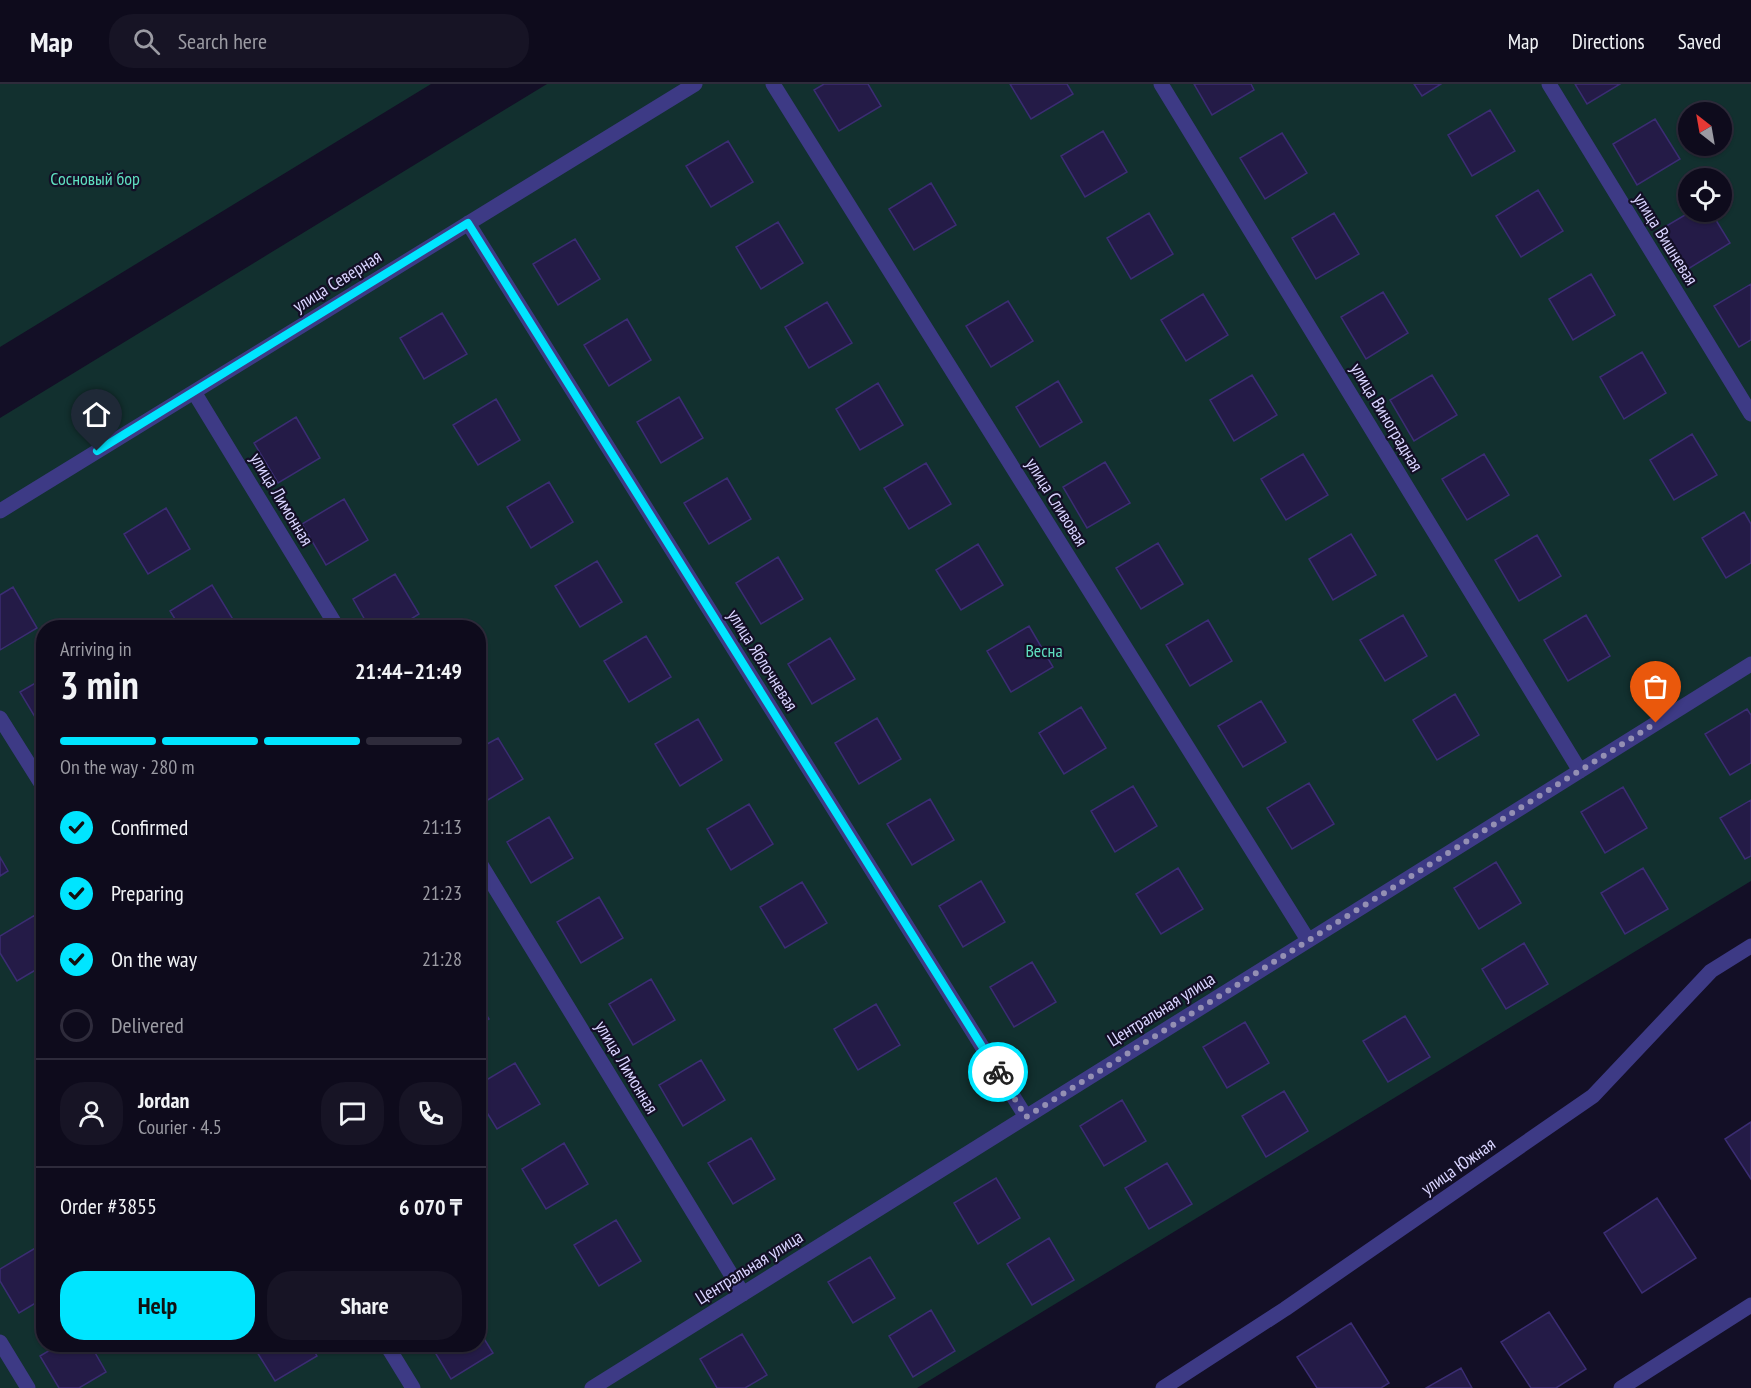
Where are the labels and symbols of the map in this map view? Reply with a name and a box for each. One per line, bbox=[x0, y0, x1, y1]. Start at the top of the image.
north arrow bbox=[1678, 102, 1732, 156]
park label: Сосновый бор bbox=[50, 167, 140, 190]
street label: улица Вишневая bbox=[1629, 189, 1703, 289]
street label: улица Северная bbox=[288, 245, 386, 317]
street label: улица Виноградная bbox=[1345, 358, 1429, 476]
pin bbox=[71, 389, 122, 451]
street label: улица Лимонная bbox=[245, 448, 319, 550]
street label: улица Сливовая bbox=[1021, 453, 1093, 551]
street label: улица Яблочневая bbox=[723, 605, 803, 715]
park label: Весна bbox=[1025, 639, 1063, 662]
pin bbox=[1630, 661, 1681, 723]
street label: Центральная улица bbox=[1103, 967, 1219, 1051]
street label: улица Лимонная bbox=[590, 1016, 664, 1118]
courier bbox=[968, 1042, 1028, 1102]
street label: улица Южная bbox=[1416, 1132, 1500, 1200]
street label: Центральная улица bbox=[691, 1225, 807, 1309]

